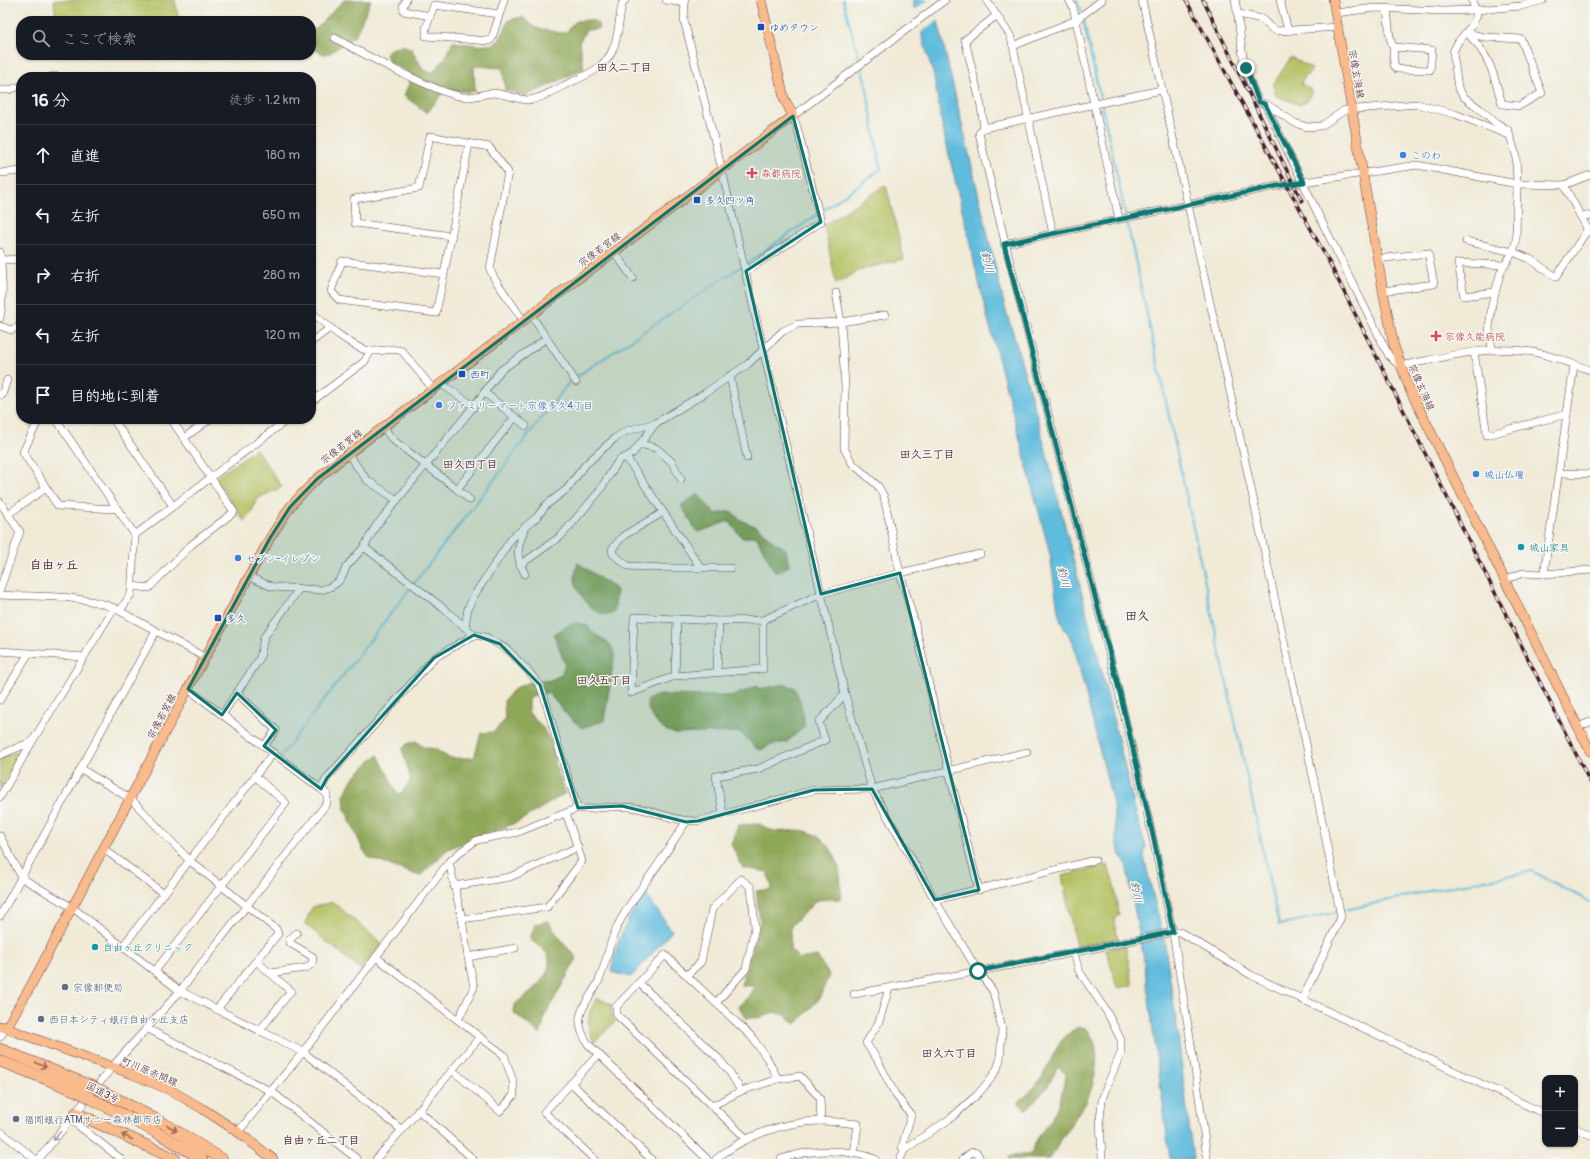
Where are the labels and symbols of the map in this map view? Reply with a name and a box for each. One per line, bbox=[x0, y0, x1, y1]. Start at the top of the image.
marker: ゆめタウン bbox=[756, 22, 766, 32]
place label: ゆめタウン bbox=[769, 22, 819, 34]
street label: 宗像玄海線 bbox=[1346, 49, 1366, 100]
route end bbox=[1237, 59, 1255, 77]
district label: 田久二丁目 bbox=[597, 61, 652, 74]
marker: このわ bbox=[1398, 150, 1408, 160]
place label: このわ bbox=[1411, 150, 1441, 162]
marker: 森都病院 bbox=[746, 167, 758, 179]
place label: 森都病院 bbox=[761, 168, 801, 180]
marker: 多久四ツ角 bbox=[692, 195, 702, 205]
place label: 多久四ツ角 bbox=[705, 195, 755, 207]
street label: 宗像若宮線 bbox=[576, 230, 623, 270]
water label: 釣川 bbox=[979, 250, 996, 274]
marker: 宗像久能病院 bbox=[1430, 330, 1442, 342]
place label: 宗像久能病院 bbox=[1445, 331, 1505, 343]
street label: 宗像玄海線 bbox=[1405, 362, 1437, 413]
marker: 西町 bbox=[457, 369, 467, 379]
place label: 西町 bbox=[470, 369, 490, 381]
marker: ファミリーマート宗像多久4丁目 bbox=[434, 400, 444, 410]
place label: ファミリーマート宗像多久4丁目 bbox=[447, 400, 593, 412]
street label: 宗像若宮線 bbox=[318, 427, 365, 467]
district label: 田久三丁目 bbox=[900, 448, 955, 461]
district label: 田久四丁目 bbox=[443, 458, 498, 471]
marker: 城山仏壇 bbox=[1471, 469, 1481, 479]
place label: 城山仏壇 bbox=[1484, 469, 1524, 481]
marker: 城山家具 bbox=[1516, 542, 1526, 552]
place label: 城山家具 bbox=[1529, 542, 1569, 554]
marker: セブン-イレブン bbox=[233, 553, 243, 563]
place label: セブン-イレブン bbox=[246, 553, 320, 565]
district label: 自由ヶ丘 bbox=[30, 558, 78, 573]
water label: 釣川 bbox=[1055, 565, 1072, 589]
district label: 田久 bbox=[1125, 609, 1149, 624]
marker: 多久 bbox=[213, 613, 223, 623]
place label: 多久 bbox=[226, 613, 246, 625]
district label: 田久五丁目 bbox=[577, 674, 632, 687]
street label: 宗像若宮線 bbox=[145, 692, 179, 741]
water label: 釣川 bbox=[1128, 880, 1145, 904]
marker: 自由ヶ丘クリニック bbox=[90, 942, 100, 952]
place label: 自由ヶ丘クリニック bbox=[103, 942, 193, 954]
route start bbox=[969, 962, 987, 980]
marker: 宗像郵便局 bbox=[60, 982, 70, 992]
place label: 宗像郵便局 bbox=[73, 982, 123, 994]
marker: 西日本シティ銀行自由ヶ丘支店 bbox=[36, 1014, 46, 1024]
place label: 西日本シティ銀行自由ヶ丘支店 bbox=[49, 1014, 189, 1026]
district label: 田久六丁目 bbox=[922, 1047, 977, 1060]
street label: 町川原赤間線 bbox=[120, 1055, 180, 1089]
one-way arrow bbox=[35, 1062, 47, 1070]
street label: 国道3号 bbox=[84, 1080, 121, 1106]
marker: 福岡銀行ATMサニー森林都市店 bbox=[11, 1114, 21, 1124]
place label: 福岡銀行ATMサニー森林都市店 bbox=[24, 1114, 162, 1126]
one-way arrow bbox=[166, 1125, 178, 1133]
one-way arrow bbox=[53, 1130, 62, 1141]
one-way arrow bbox=[122, 1133, 134, 1140]
district label: 自由ヶ丘二丁目 bbox=[283, 1134, 360, 1147]

